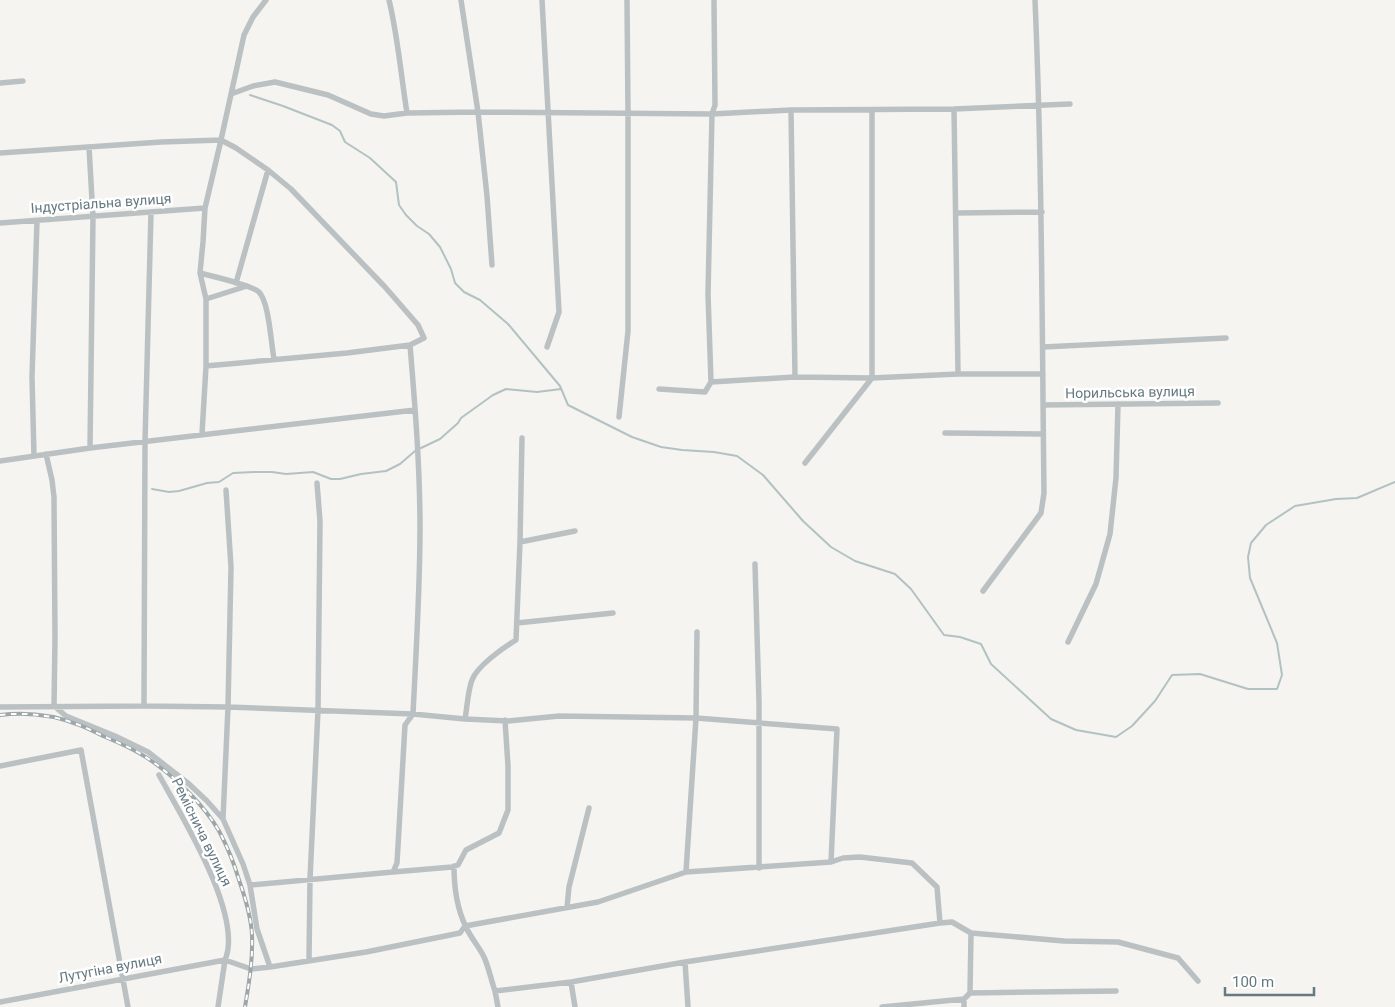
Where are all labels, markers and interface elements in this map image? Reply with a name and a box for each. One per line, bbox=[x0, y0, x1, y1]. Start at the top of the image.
street label: Індустріальна вулиця bbox=[30, 190, 172, 216]
street label: Норильська вулиця bbox=[1065, 383, 1195, 401]
street label: Реміснича вулиця bbox=[169, 775, 235, 889]
street label: Лутугіна вулиця bbox=[57, 950, 163, 986]
scale bar bbox=[1225, 964, 1314, 996]
text: 100 m bbox=[1232, 973, 1274, 991]

